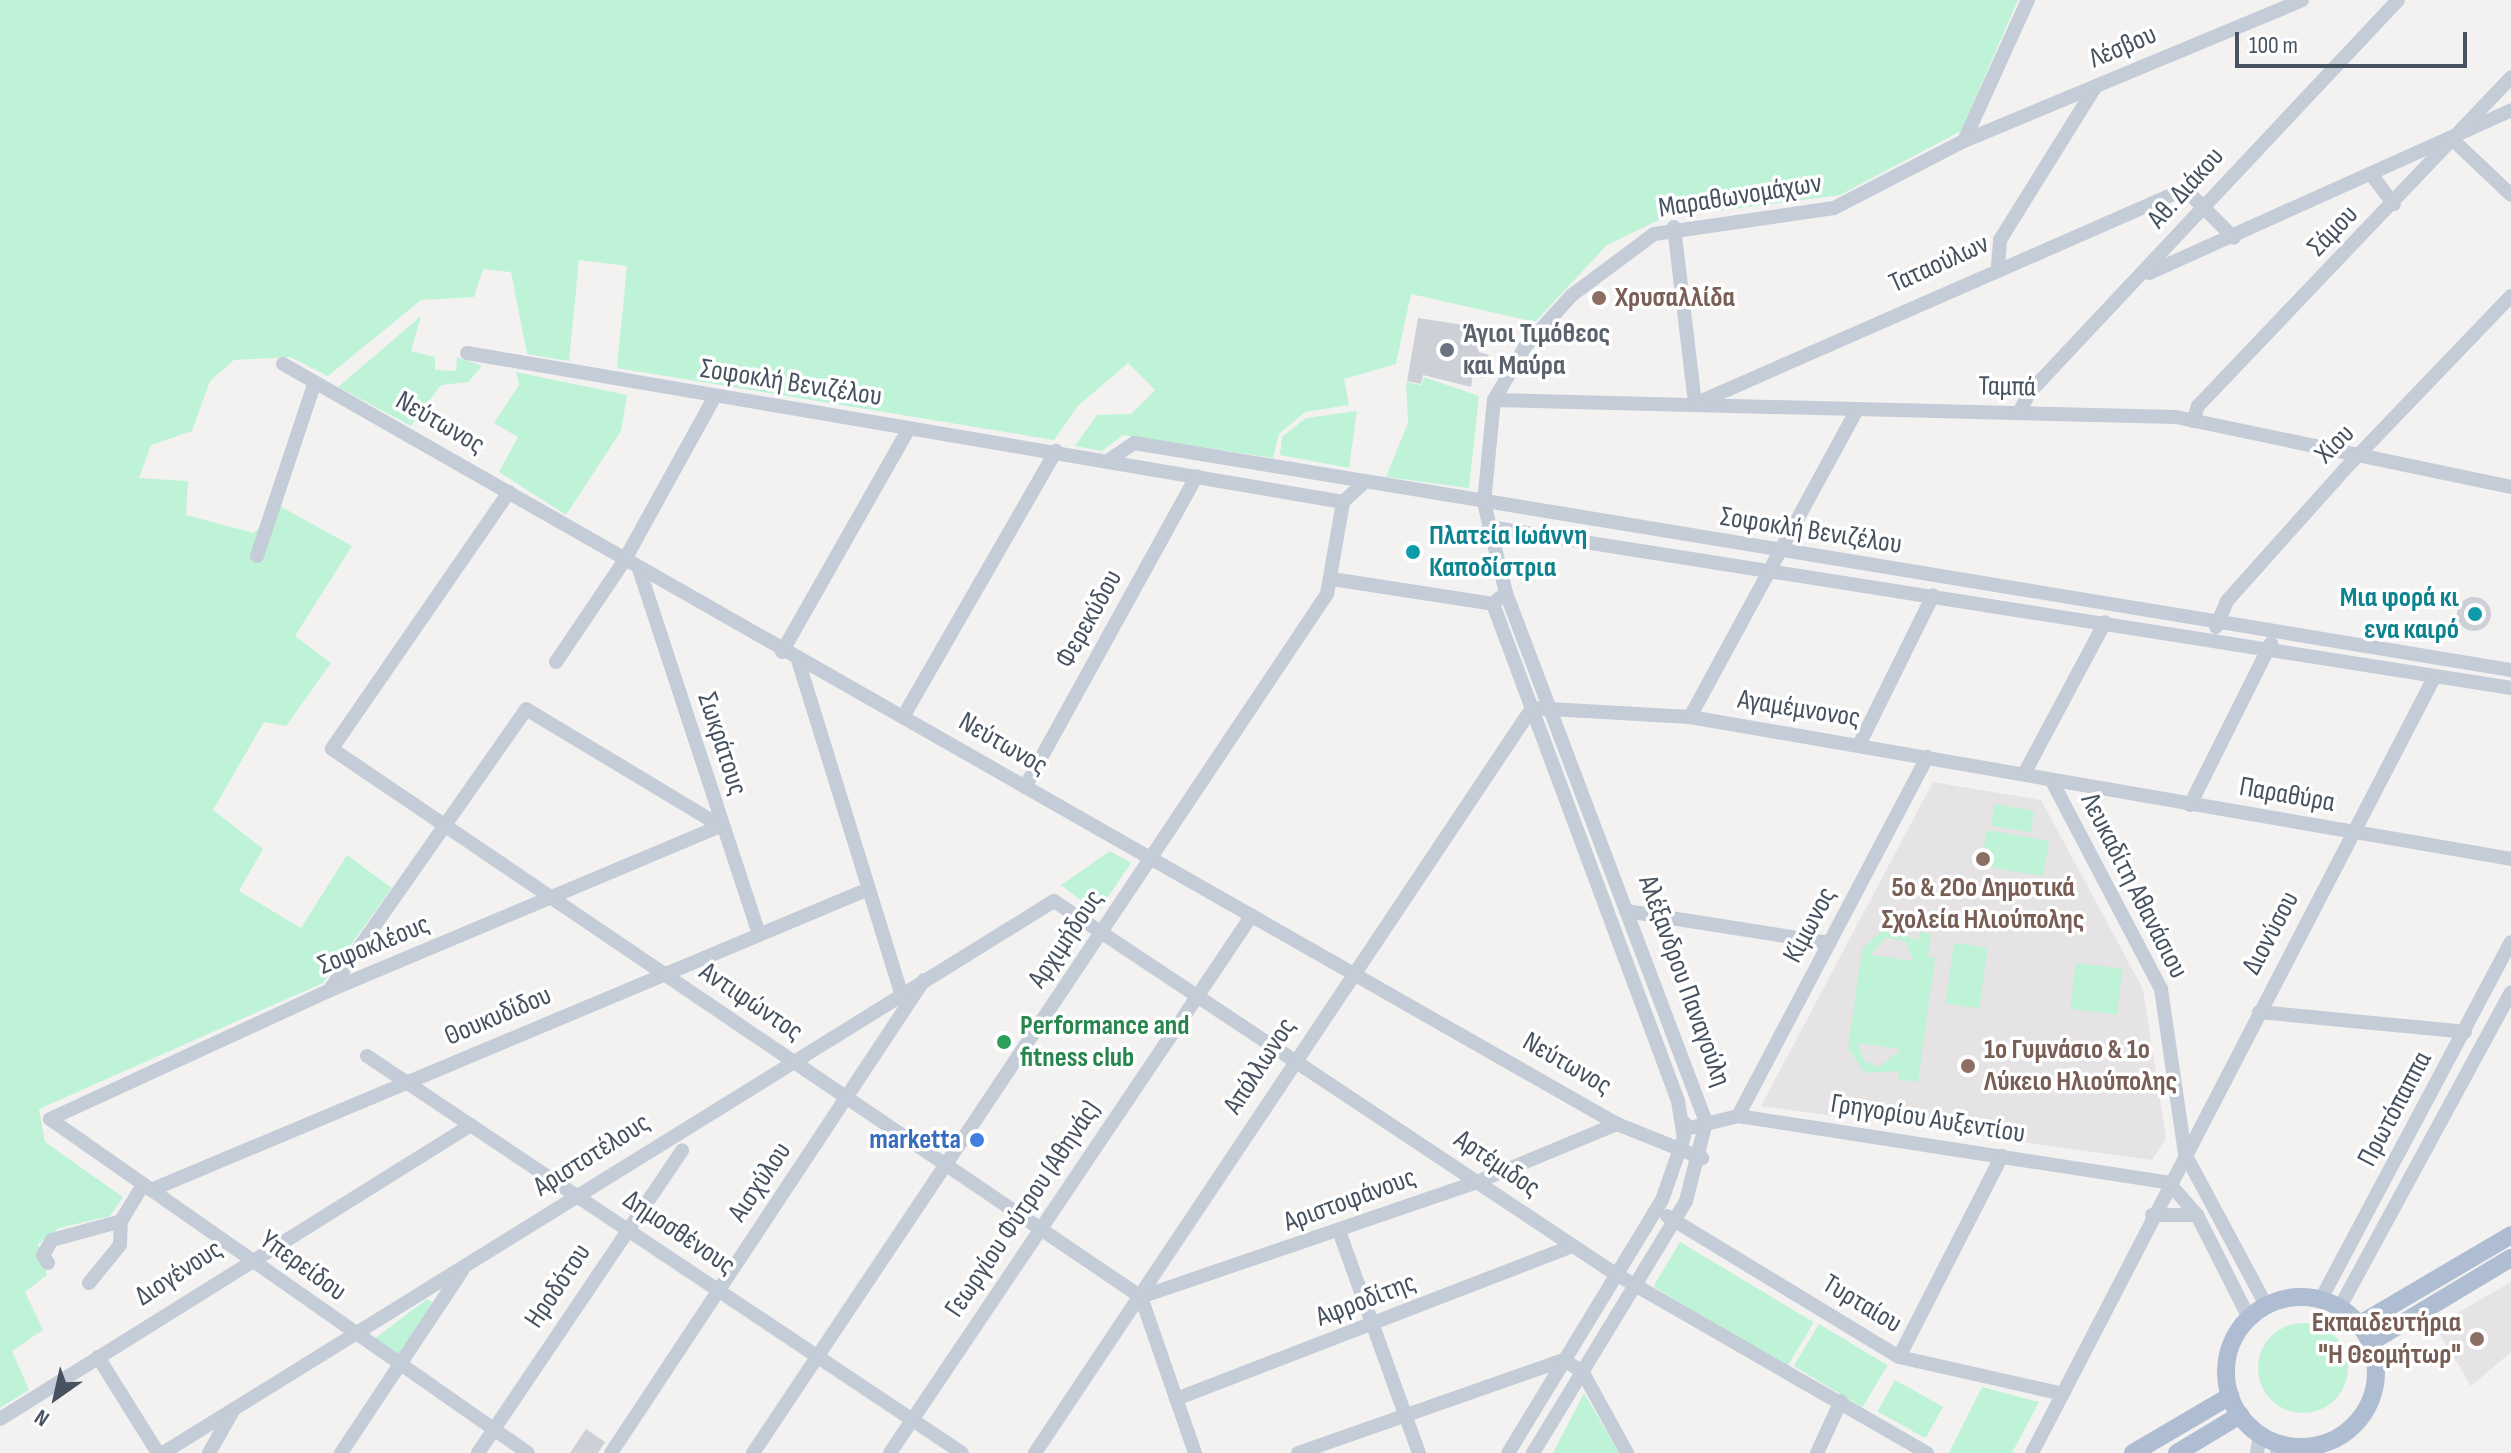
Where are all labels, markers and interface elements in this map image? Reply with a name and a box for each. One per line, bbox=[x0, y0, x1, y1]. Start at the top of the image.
scale bar bbox=[2239, 16, 2471, 66]
street label: Λέσβου bbox=[2084, 18, 2162, 76]
text: 100 m bbox=[2249, 31, 2298, 60]
street label: Αθ. Διάκου bbox=[2141, 140, 2231, 236]
street label: Μαραθωνομάχων bbox=[1656, 167, 1824, 225]
street label: Σάμου bbox=[2301, 198, 2365, 264]
street label: Ταταούλων bbox=[1884, 227, 1994, 301]
place label: Χρυσαλλίδα bbox=[1615, 281, 1735, 315]
marker: Χρυσαλλίδα bbox=[1590, 289, 1608, 307]
place label: Άγιοι Τιμόθεος και Μαύρα bbox=[1463, 317, 1610, 383]
marker: Άγιοι Τιμόθεος και Μαύρα bbox=[1438, 341, 1456, 359]
street label: Σοφοκλή Βενιζέλου bbox=[698, 352, 884, 414]
street label: Ταμπά bbox=[1978, 370, 2036, 404]
street label: Νεύτωνος bbox=[389, 384, 491, 462]
street label: Χίου bbox=[2308, 417, 2362, 471]
street label: Σοφοκλή Βενιζέλου bbox=[1718, 500, 1904, 562]
place label: Πλατεία Ιωάννη Καποδίστρια bbox=[1429, 519, 1587, 585]
marker: Πλατεία Ιωάννη Καποδίστρια bbox=[1404, 543, 1422, 561]
street label: Φερεκύδου bbox=[1048, 564, 1130, 674]
place label: Μια φορά κι ενα καιρό bbox=[2340, 581, 2459, 647]
marker: Μια φορά κι ενα καιρό bbox=[2466, 605, 2484, 623]
street label: Αγαμέμνονος bbox=[1735, 683, 1863, 735]
street label: Σωκράτους bbox=[690, 688, 754, 800]
street label: Νεύτωνος bbox=[952, 705, 1054, 783]
street label: Παραθύρα bbox=[2237, 770, 2337, 820]
street label: Λευκαδίτη Αθανάσιου bbox=[2073, 788, 2195, 984]
marker: 5ο & 20ο Δημοτικά Σχολεία Ηλιούπολης bbox=[1974, 850, 1992, 868]
street label: Αλέξανδρου Παναγούλη bbox=[1630, 871, 1738, 1091]
place label: 5ο & 20ο Δημοτικά Σχολεία Ηλιούπολης bbox=[1881, 871, 2085, 937]
street label: Κίμωνος bbox=[1776, 881, 1844, 969]
street label: Αρχιμήδους bbox=[1021, 883, 1111, 995]
street label: Διονύσου bbox=[2235, 886, 2307, 980]
street label: Σοφοκλέους bbox=[313, 907, 435, 983]
street label: Αντιφώντος bbox=[693, 955, 809, 1049]
street label: Θουκυδίδου bbox=[440, 979, 556, 1053]
place label: Performance and fitness club bbox=[1020, 1009, 1190, 1075]
street label: Απόλλωνος bbox=[1216, 1011, 1304, 1121]
street label: Νεύτωνος bbox=[1516, 1025, 1618, 1103]
marker: Performance and fitness club bbox=[995, 1033, 1013, 1051]
place label: 1ο Γυμνάσιο & 1ο Λύκειο Ηλιούπολης bbox=[1984, 1033, 2177, 1099]
street label: Πρωτόπαππα bbox=[2351, 1046, 2439, 1172]
marker: 1ο Γυμνάσιο & 1ο Λύκειο Ηλιούπολης bbox=[1959, 1057, 1977, 1075]
street label: Γρηγορίου Αυξεντίου bbox=[1828, 1087, 2028, 1151]
street label: Γεωργίου Φύτρου (Αθηνάς) bbox=[938, 1094, 1108, 1324]
street label: Αριστοτέλους bbox=[528, 1106, 656, 1204]
place label: marketta bbox=[869, 1123, 961, 1157]
street label: Αρτέμιδος bbox=[1447, 1123, 1547, 1205]
marker: marketta bbox=[968, 1131, 986, 1149]
street label: Αισχύλου bbox=[721, 1136, 799, 1228]
street label: Αριστοφάνους bbox=[1279, 1161, 1421, 1239]
street label: Δημοσθένους bbox=[617, 1183, 741, 1283]
street label: Υπερείδου bbox=[253, 1223, 353, 1309]
street label: Διογένους bbox=[129, 1232, 229, 1314]
street label: Ηροδότου bbox=[518, 1237, 598, 1335]
street label: Αφροδίτης bbox=[1311, 1266, 1421, 1334]
street label: Τυρταίου bbox=[1816, 1267, 1908, 1341]
place label: Εκπαιδευτήρια "Η Θεομήτωρ" bbox=[2312, 1306, 2461, 1372]
marker: Εκπαιδευτήρια "Η Θεομήτωρ" bbox=[2468, 1330, 2486, 1348]
north arrow bbox=[16, 1357, 96, 1437]
text: N bbox=[30, 1403, 55, 1432]

